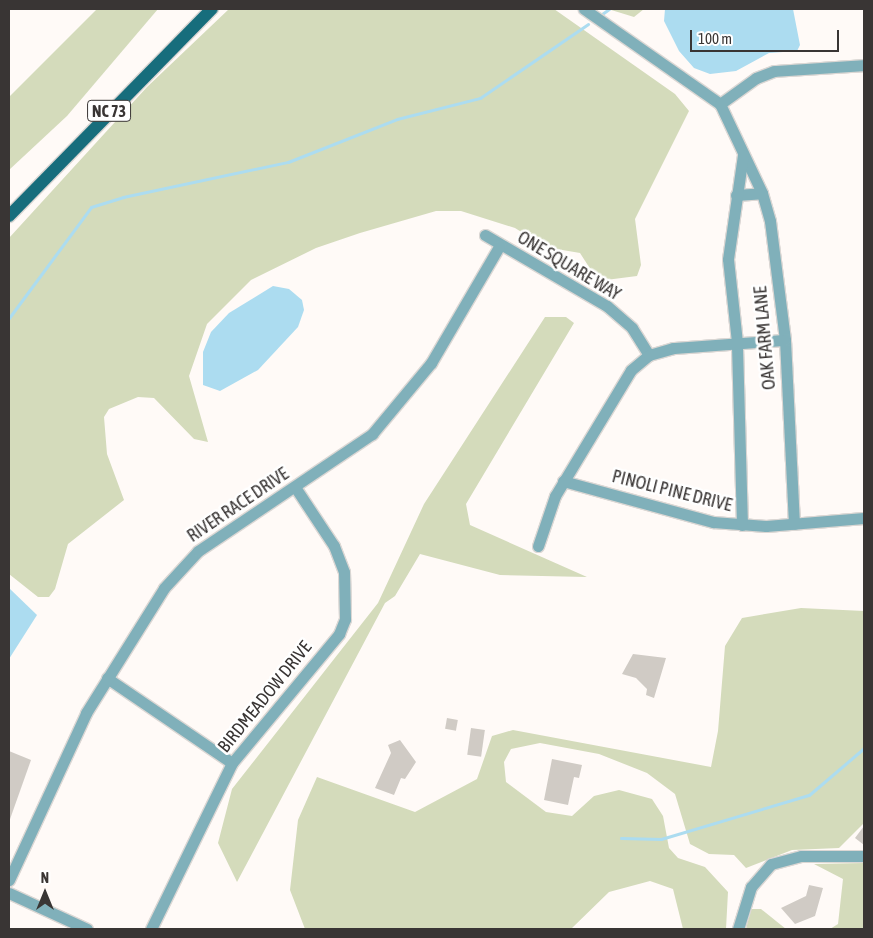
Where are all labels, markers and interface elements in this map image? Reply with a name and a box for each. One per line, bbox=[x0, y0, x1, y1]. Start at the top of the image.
scale bar bbox=[693, 20, 842, 52]
text: 100 m bbox=[698, 30, 732, 47]
road number: NC 73 bbox=[86, 98, 132, 124]
street label: ONE SQUARE WAY bbox=[513, 227, 625, 305]
street label: OAK FARM LANE bbox=[750, 285, 780, 391]
street label: RIVER RACE DRIVE bbox=[183, 463, 293, 547]
street label: PINOLI PINE DRIVE bbox=[610, 466, 734, 516]
street label: BIRDMEADOW DRIVE bbox=[214, 637, 316, 757]
north arrow bbox=[20, 868, 70, 918]
text: N bbox=[41, 870, 49, 886]

